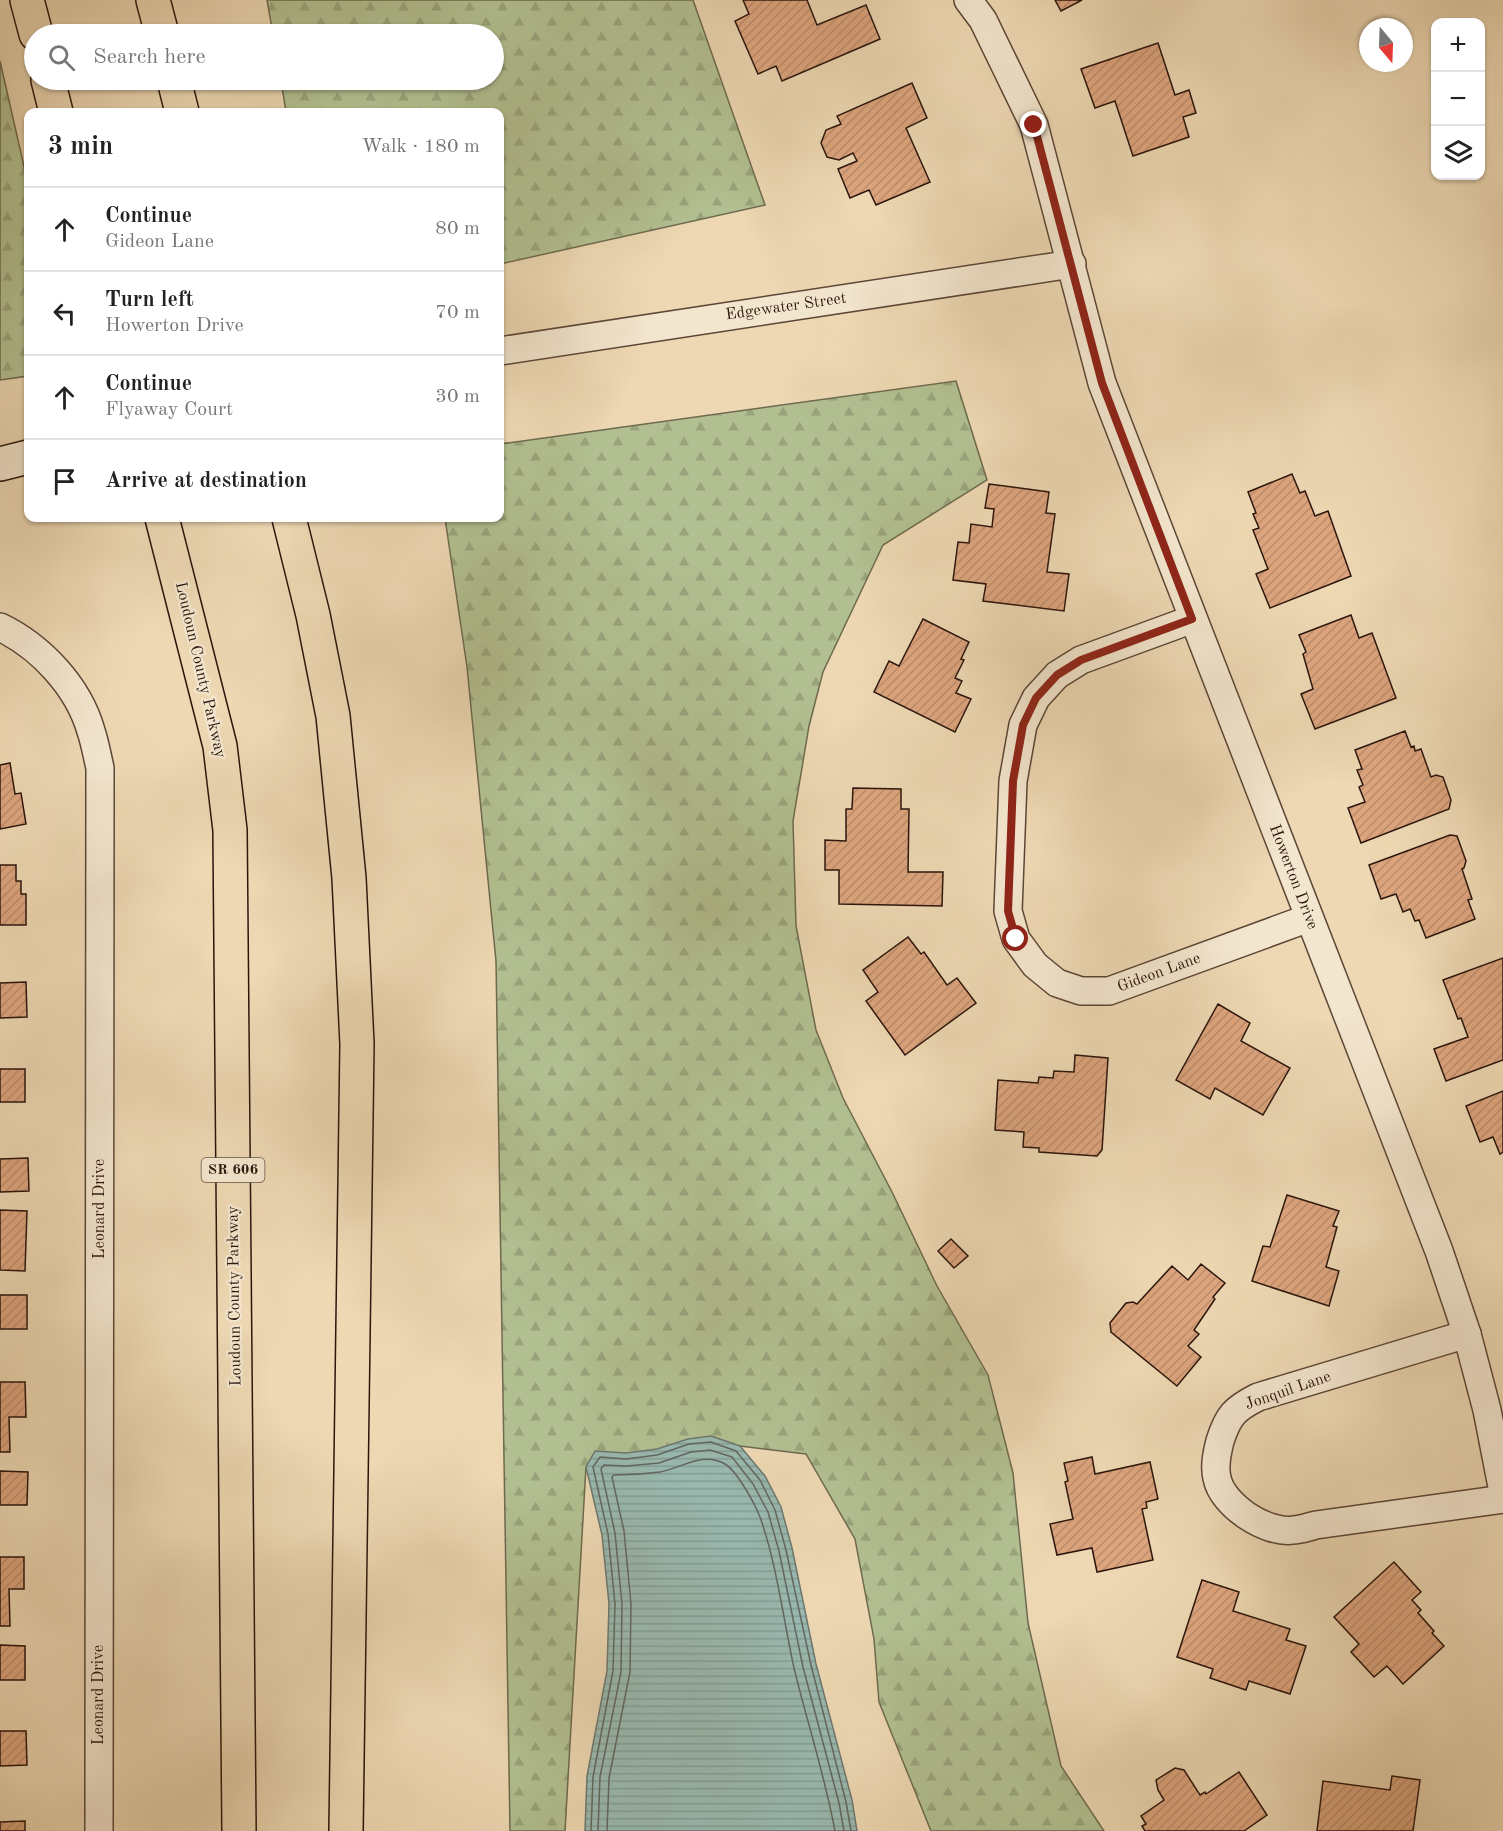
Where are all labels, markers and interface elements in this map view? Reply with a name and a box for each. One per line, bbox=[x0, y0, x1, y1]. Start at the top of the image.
north arrow bbox=[1359, 18, 1413, 72]
map controls bbox=[1431, 18, 1485, 180]
button: + bbox=[1431, 18, 1485, 72]
search box bbox=[24, 24, 504, 90]
icon: search bbox=[45, 41, 78, 74]
text: Search here bbox=[93, 46, 206, 68]
button: − bbox=[1431, 72, 1485, 126]
route end bbox=[1020, 111, 1046, 137]
button: layers bbox=[1431, 126, 1485, 180]
text: 3 min bbox=[48, 134, 113, 160]
text: Walk · 180 m bbox=[361, 137, 480, 157]
text: Continue bbox=[105, 205, 192, 227]
icon: ahead bbox=[48, 213, 81, 246]
text: 80 m bbox=[435, 219, 480, 239]
text: Gideon Lane bbox=[105, 232, 214, 252]
text: Turn left bbox=[105, 289, 194, 311]
street label: Edgewater Street bbox=[725, 291, 848, 323]
icon: left bbox=[48, 297, 81, 330]
text: 70 m bbox=[435, 303, 480, 323]
text: Howerton Drive bbox=[105, 316, 244, 336]
text: Continue bbox=[105, 373, 192, 395]
icon: ahead bbox=[48, 381, 81, 414]
text: 30 m bbox=[435, 387, 480, 407]
text: Flyaway Court bbox=[105, 400, 233, 420]
icon: arrive bbox=[48, 465, 81, 498]
text: Arrive at destination bbox=[105, 470, 307, 492]
street label: Loudoun County Parkway bbox=[172, 580, 228, 760]
street label: Howerton Drive bbox=[1266, 822, 1320, 932]
route start bbox=[1002, 925, 1028, 951]
street label: Gideon Lane bbox=[1115, 951, 1203, 995]
road number: SR 606 bbox=[202, 1158, 264, 1182]
street label: Leonard Drive bbox=[92, 1159, 108, 1259]
street label: Loudoun County Parkway bbox=[225, 1205, 245, 1386]
street label: Jonquil Lane bbox=[1243, 1369, 1333, 1413]
street label: Leonard Drive bbox=[91, 1645, 107, 1745]

